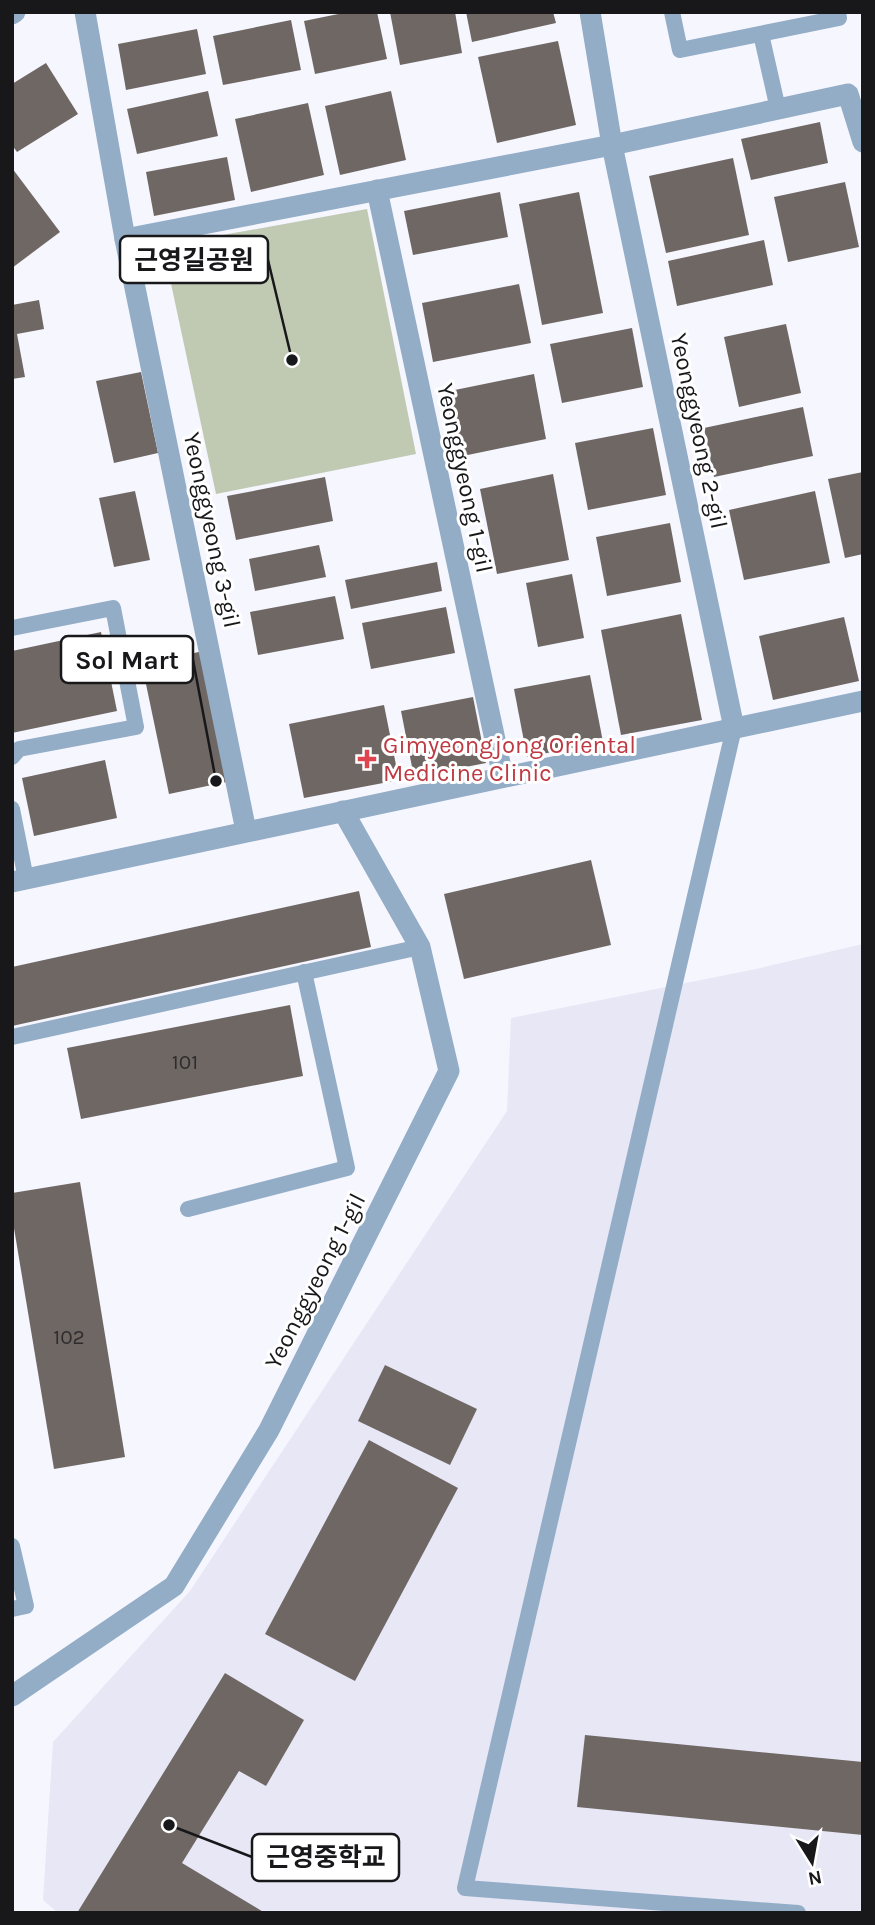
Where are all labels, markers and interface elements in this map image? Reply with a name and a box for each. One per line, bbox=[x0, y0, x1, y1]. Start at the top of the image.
callout: 근영길공원 bbox=[120, 236, 268, 283]
text: 근영길공원 bbox=[134, 245, 254, 276]
street label: Yeonggyeong 2-gil bbox=[665, 331, 733, 531]
street label: Yeonggyeong 1-gil bbox=[431, 381, 499, 575]
street label: Yeonggyeong 3-gil bbox=[178, 430, 246, 630]
callout: Sol Mart bbox=[61, 636, 193, 683]
text: Sol Mart bbox=[75, 645, 179, 676]
place label: Gimyeongjong Oriental Medicine Clinic bbox=[383, 731, 636, 787]
marker: Gimyeongjong Oriental Medicine Clinic bbox=[357, 749, 377, 769]
house number: 101 bbox=[172, 1050, 198, 1074]
street label: Yeonggyeong 1-gil bbox=[259, 1189, 371, 1373]
house number: 102 bbox=[53, 1325, 85, 1349]
north arrow bbox=[777, 1827, 847, 1897]
callout: 근영중학교 bbox=[252, 1834, 399, 1881]
text: 근영중학교 bbox=[266, 1842, 386, 1873]
text: N bbox=[806, 1866, 824, 1890]

